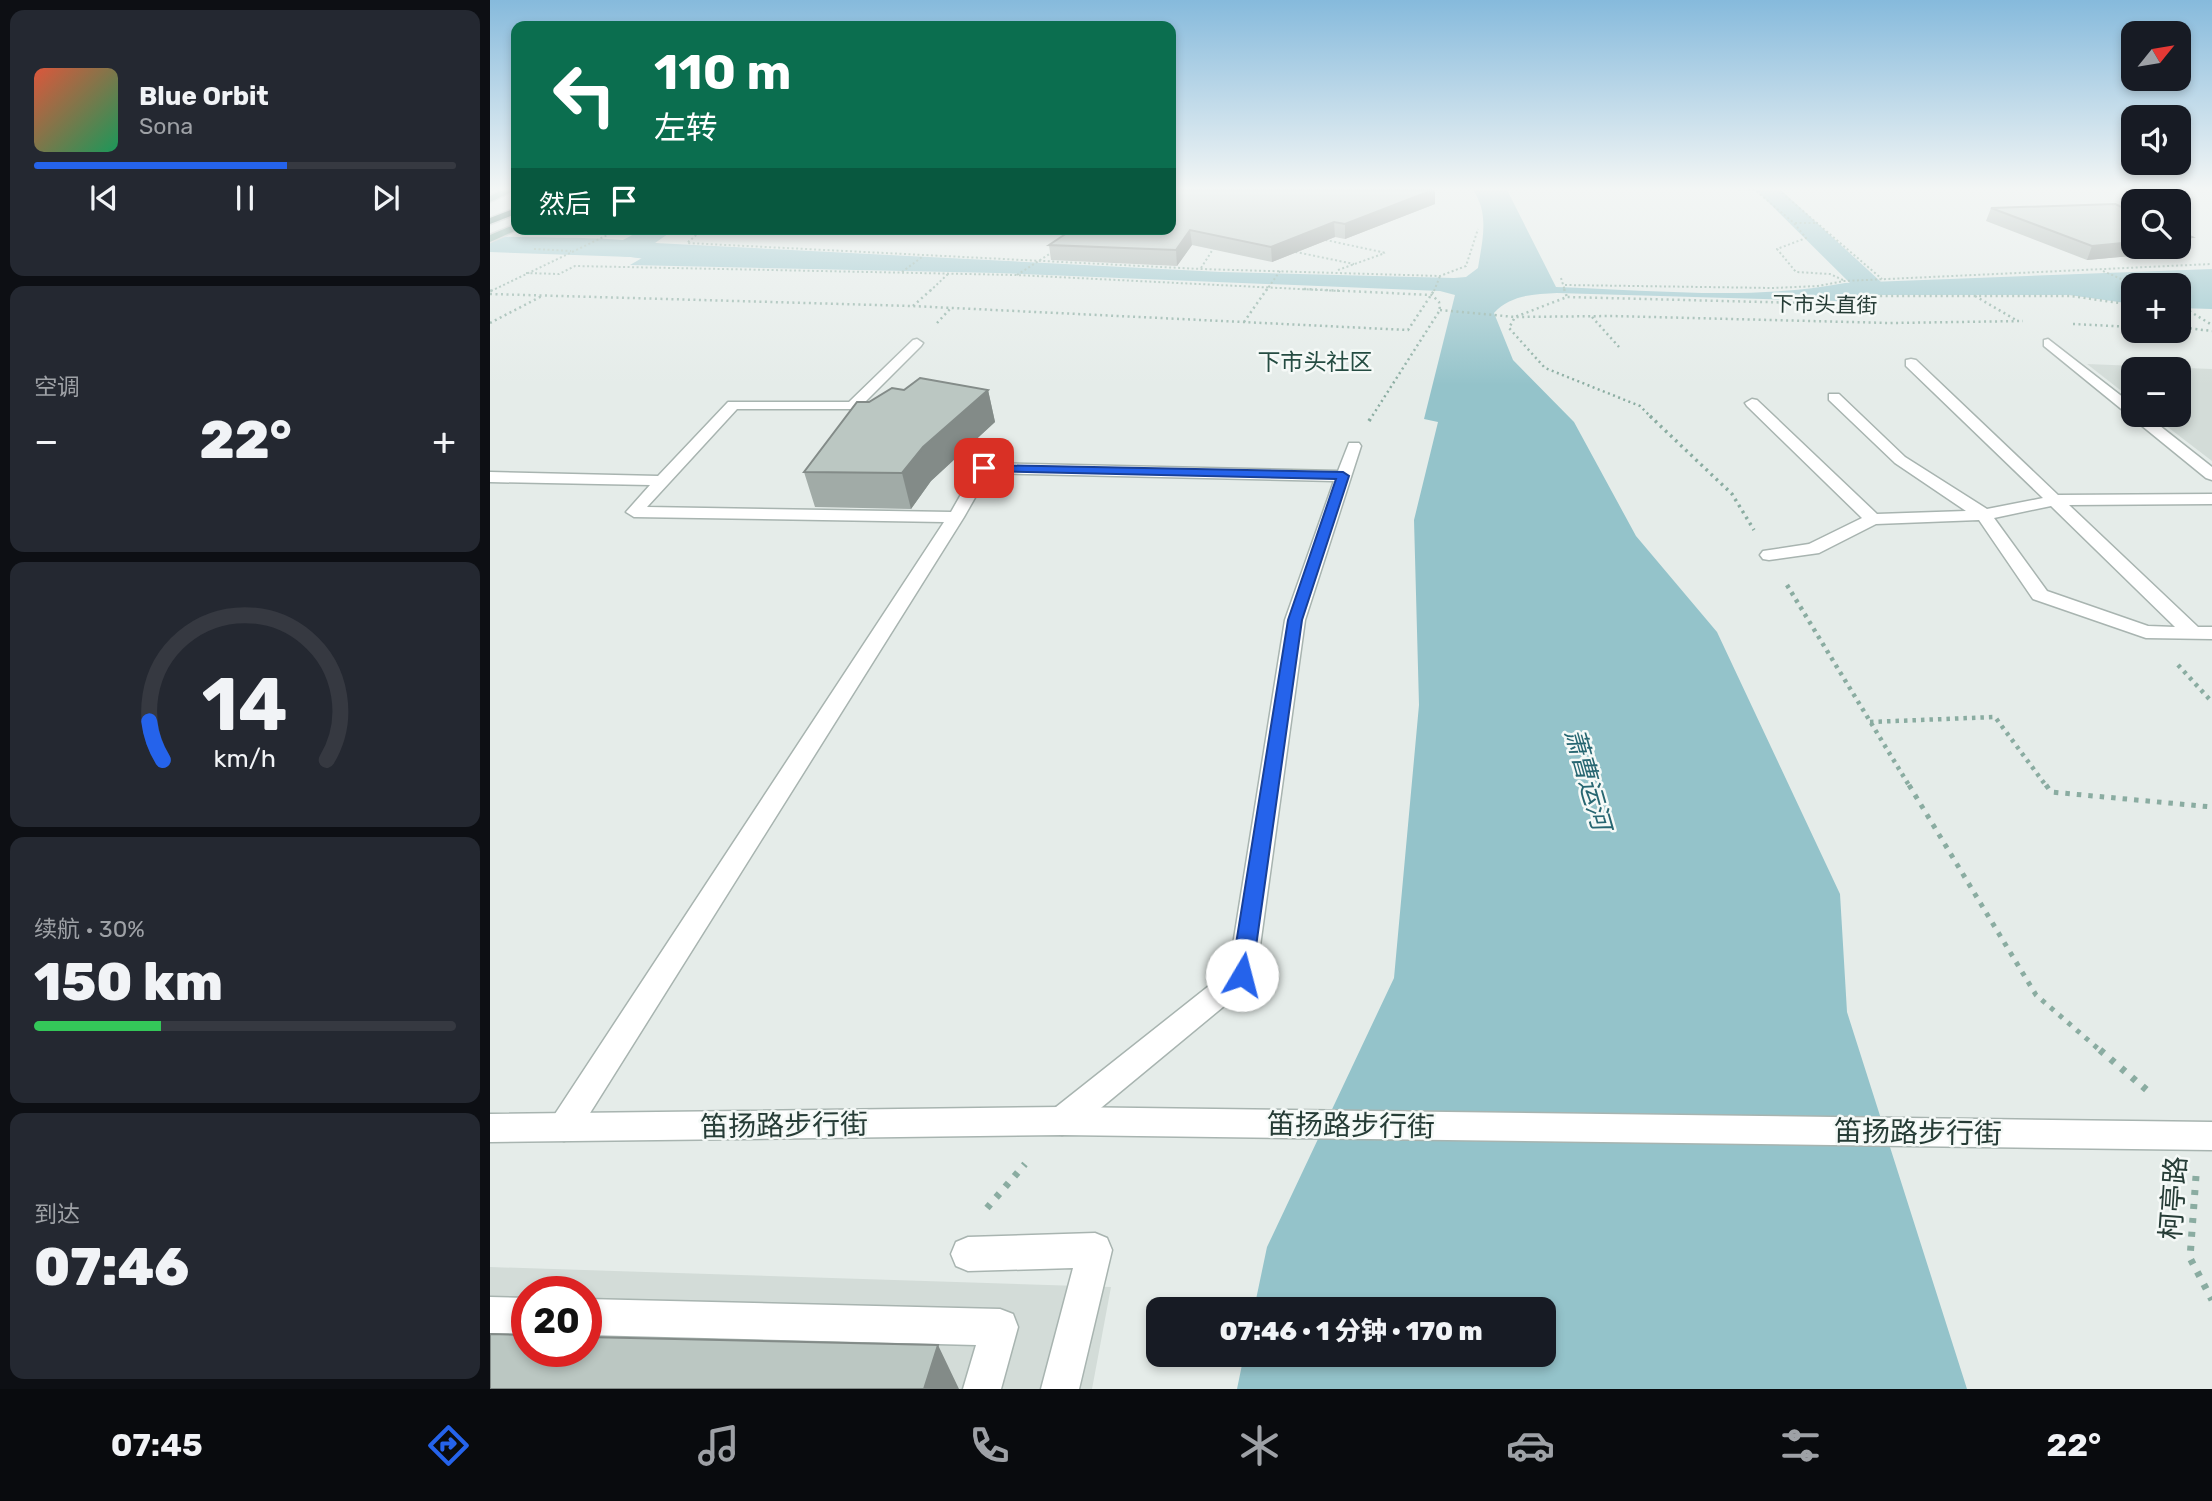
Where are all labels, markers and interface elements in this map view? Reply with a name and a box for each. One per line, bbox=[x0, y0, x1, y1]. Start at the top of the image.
north arrow bbox=[2121, 21, 2191, 91]
map controls bbox=[2121, 21, 2191, 427]
text: 110 m bbox=[654, 43, 791, 101]
icon: left bbox=[539, 49, 630, 140]
text: Blue Orbit bbox=[139, 81, 269, 112]
button: sound bbox=[2121, 105, 2191, 175]
text: 左转 bbox=[654, 109, 718, 147]
text: Sona bbox=[139, 112, 193, 140]
icon: previous bbox=[85, 179, 123, 217]
icon: pause bbox=[226, 179, 264, 217]
icon: next bbox=[367, 179, 405, 217]
icon: arrive bbox=[605, 182, 643, 220]
text: 然后 bbox=[539, 189, 591, 220]
button: search bbox=[2121, 189, 2191, 259]
button: + bbox=[2121, 273, 2191, 343]
street label: 下市头直街 bbox=[1772, 291, 1878, 318]
district label: 下市头社区 bbox=[1258, 348, 1373, 376]
button: − bbox=[2121, 357, 2191, 427]
text: 空调 bbox=[34, 373, 80, 401]
text: 22° bbox=[199, 409, 292, 471]
text: − bbox=[34, 418, 59, 464]
text: + bbox=[432, 418, 456, 464]
pin bbox=[954, 438, 1014, 498]
icon: arrive bbox=[965, 449, 1003, 487]
text: 14 bbox=[202, 663, 288, 749]
water label: 萧曹运河 bbox=[1558, 725, 1618, 838]
text: km/h bbox=[214, 744, 276, 773]
text: 续航 · 30% bbox=[34, 915, 145, 943]
position arrow bbox=[1205, 938, 1279, 1012]
text: 150 km bbox=[34, 951, 223, 1013]
street label: 笛扬路步行街 bbox=[700, 1108, 868, 1143]
street label: 笛扬路步行街 bbox=[1267, 1108, 1435, 1143]
street label: 笛扬路步行街 bbox=[1834, 1115, 2002, 1150]
street label: 柯亭路 bbox=[2154, 1155, 2193, 1241]
text: 到达 bbox=[34, 1200, 80, 1228]
text: 07:46 bbox=[34, 1236, 189, 1298]
speed limit sign: 20 bbox=[511, 1276, 602, 1367]
text: 07:46 · 1 分钟 · 170 m bbox=[1219, 1316, 1483, 1347]
icon: directions bbox=[424, 1421, 473, 1470]
icon: music bbox=[694, 1421, 743, 1470]
icon: phone bbox=[965, 1421, 1014, 1470]
icon: climate bbox=[1235, 1421, 1284, 1470]
icon: car bbox=[1506, 1421, 1555, 1470]
icon: filters bbox=[1776, 1421, 1825, 1470]
text: 07:45 bbox=[111, 1426, 203, 1464]
text: 22° bbox=[2047, 1426, 2101, 1464]

